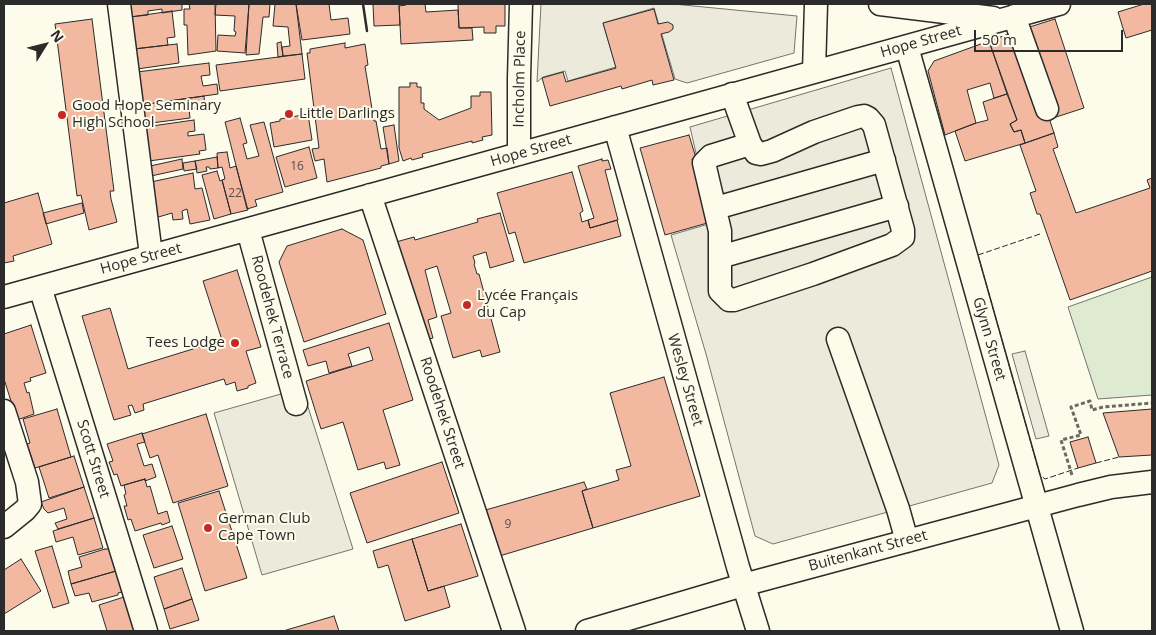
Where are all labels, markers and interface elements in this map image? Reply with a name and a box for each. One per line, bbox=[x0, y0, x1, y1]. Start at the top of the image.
north arrow bbox=[20, 20, 70, 70]
scale bar bbox=[976, 20, 1125, 52]
street label: Hope Street bbox=[878, 22, 964, 62]
text: N bbox=[47, 26, 69, 46]
text: 50 m bbox=[982, 29, 1017, 49]
street label: Incholm Place bbox=[510, 30, 530, 128]
place label: Good Hope Seminary High School bbox=[72, 97, 221, 132]
place label: Little Darlings bbox=[299, 105, 395, 123]
marker: Little Darlings bbox=[283, 108, 295, 120]
marker: Good Hope Seminary High School bbox=[56, 109, 68, 121]
street label: Hope Street bbox=[488, 131, 574, 171]
house number: 16 bbox=[290, 160, 304, 174]
house number: 22 bbox=[228, 187, 242, 201]
street label: Hope Street bbox=[98, 240, 184, 278]
street label: Roodehek Terrace bbox=[247, 253, 297, 381]
place label: Lycée Français du Cap bbox=[477, 287, 578, 322]
street label: Glynn Street bbox=[968, 295, 1010, 383]
marker: Lycée Français du Cap bbox=[461, 299, 473, 311]
street label: Wesley Street bbox=[663, 332, 707, 428]
place label: Tees Lodge bbox=[146, 334, 225, 352]
marker: Tees Lodge bbox=[229, 337, 241, 349]
street label: Roodehek Street bbox=[415, 355, 469, 471]
street label: Scott Street bbox=[73, 418, 113, 500]
place label: German Club Cape Town bbox=[218, 510, 310, 545]
house number: 9 bbox=[505, 518, 511, 532]
marker: German Club Cape Town bbox=[202, 522, 214, 534]
street label: Buitenkant Street bbox=[807, 526, 929, 576]

